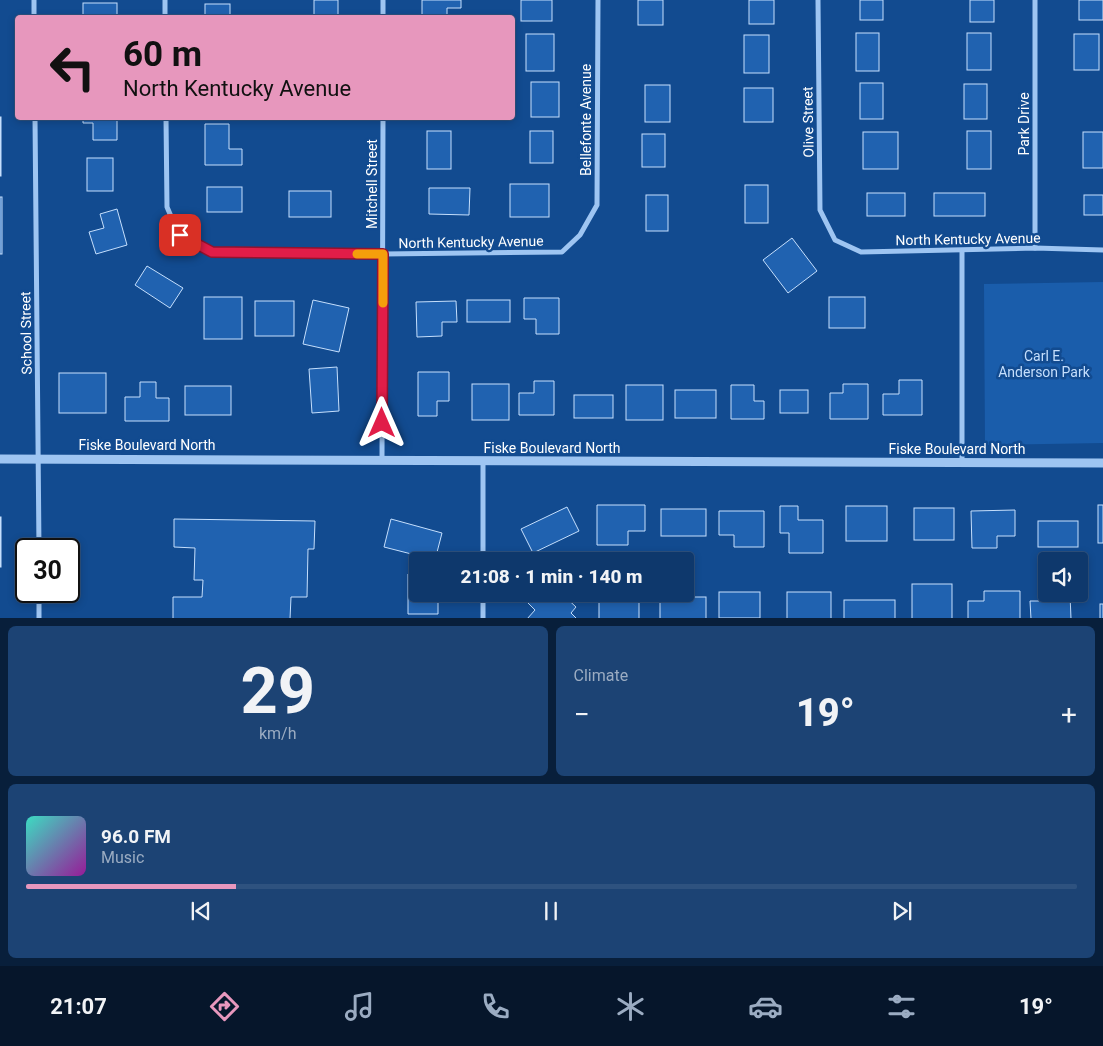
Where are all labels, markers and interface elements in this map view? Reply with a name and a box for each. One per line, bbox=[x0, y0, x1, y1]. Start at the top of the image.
text: 60 m bbox=[123, 34, 202, 75]
icon: left bbox=[40, 35, 105, 100]
street label: Bellefonte Avenue bbox=[578, 64, 594, 176]
text: North Kentucky Avenue bbox=[123, 76, 351, 101]
street label: Olive Street bbox=[799, 86, 817, 158]
street label: Park Drive bbox=[1016, 92, 1032, 156]
street label: Mitchell Street bbox=[364, 139, 380, 229]
pin bbox=[159, 214, 201, 256]
icon: arrive bbox=[166, 221, 194, 249]
street label: North Kentucky Avenue bbox=[895, 230, 1041, 248]
street label: North Kentucky Avenue bbox=[398, 233, 544, 251]
street label: School Street bbox=[17, 291, 35, 375]
park label: Carl E. Anderson Park bbox=[998, 348, 1091, 380]
position arrow bbox=[355, 396, 407, 448]
street label: Fiske Boulevard North bbox=[78, 437, 216, 453]
street label: Fiske Boulevard North bbox=[483, 440, 621, 456]
street label: Fiske Boulevard North bbox=[888, 441, 1026, 457]
speed limit sign: 30 bbox=[15, 538, 80, 603]
map controls bbox=[1038, 552, 1088, 602]
button: sound bbox=[1038, 552, 1088, 602]
text: 21:08 · 1 min · 140 m bbox=[460, 565, 643, 588]
text: 29 bbox=[240, 653, 315, 729]
text: Climate bbox=[574, 666, 628, 685]
text: 19° bbox=[796, 691, 855, 735]
text: − bbox=[574, 698, 590, 731]
text: + bbox=[1061, 698, 1077, 731]
text: km/h bbox=[259, 724, 297, 743]
text: 96.0 FM bbox=[101, 825, 171, 848]
text: Music bbox=[101, 848, 144, 867]
icon: previous bbox=[187, 897, 215, 925]
icon: pause bbox=[537, 897, 565, 925]
icon: next bbox=[888, 897, 916, 925]
icon: directions bbox=[207, 989, 242, 1024]
icon: music bbox=[342, 989, 377, 1024]
icon: phone bbox=[478, 989, 513, 1024]
icon: climate bbox=[613, 989, 648, 1024]
icon: car bbox=[748, 989, 783, 1024]
icon: filters bbox=[884, 989, 919, 1024]
text: 21:07 bbox=[50, 994, 107, 1019]
text: 19° bbox=[1019, 994, 1053, 1019]

